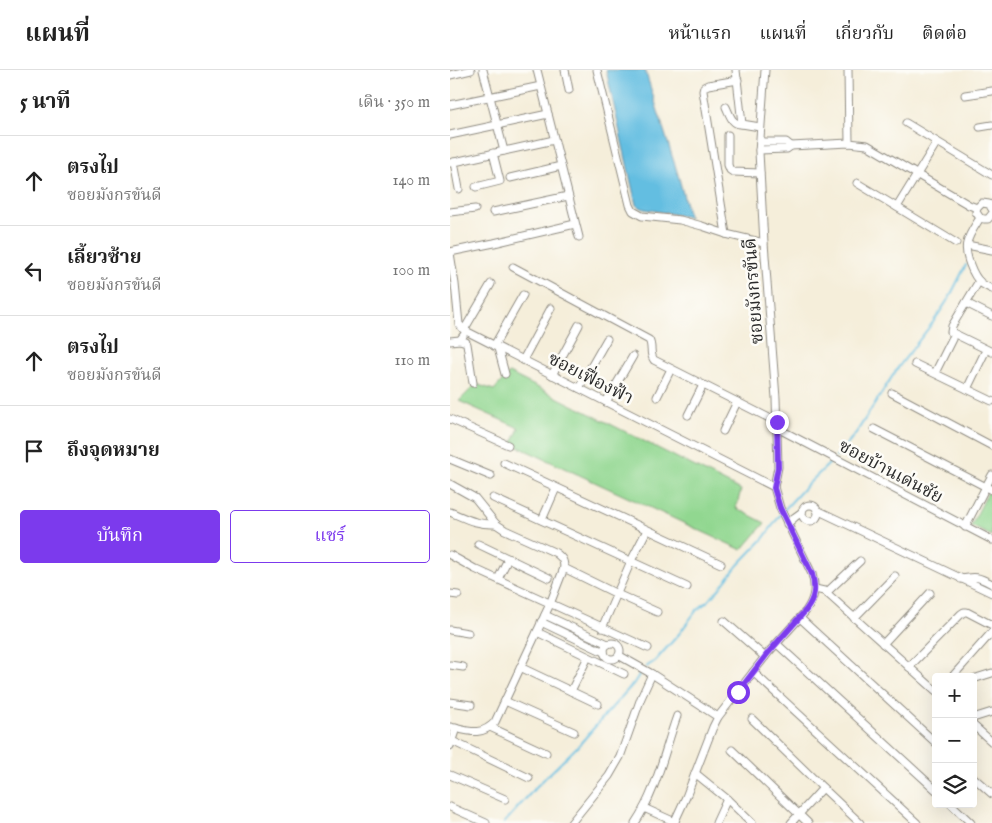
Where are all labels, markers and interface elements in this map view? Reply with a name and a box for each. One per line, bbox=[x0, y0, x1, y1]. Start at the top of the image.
text: แผนที่ bbox=[25, 19, 90, 50]
text: หน้าแรก bbox=[668, 23, 731, 46]
text: แผนที่ bbox=[759, 23, 807, 46]
text: เกี่ยวกับ bbox=[835, 23, 894, 46]
text: ติดต่อ bbox=[922, 23, 967, 46]
text: 5 นาที bbox=[20, 89, 71, 116]
text: เดิน · 350 m bbox=[358, 93, 430, 113]
text: ตรงไป bbox=[67, 156, 119, 180]
icon: ahead bbox=[20, 167, 48, 195]
text: 140 m bbox=[392, 171, 430, 191]
text: ซอยมังกรขันดี bbox=[67, 186, 162, 206]
street label: ซอยมังกรขันดี bbox=[739, 237, 770, 345]
text: เลี้ยวซ้าย bbox=[67, 246, 141, 270]
icon: left bbox=[20, 257, 48, 285]
text: 100 m bbox=[393, 261, 430, 281]
text: ซอยมังกรขันดี bbox=[67, 276, 162, 296]
text: ตรงไป bbox=[67, 336, 119, 360]
street label: ซอยเฟื่องฟ้า bbox=[544, 345, 639, 411]
icon: ahead bbox=[20, 347, 48, 375]
text: 110 m bbox=[394, 351, 430, 371]
text: ซอยมังกรขันดี bbox=[67, 366, 162, 386]
route end bbox=[766, 411, 789, 434]
street label: ซอยบ้านเด่นชัย bbox=[834, 435, 946, 509]
icon: arrive bbox=[20, 437, 48, 465]
text: ถึงจุดหมาย bbox=[67, 439, 160, 463]
button: บันทึก bbox=[20, 510, 220, 563]
button: แชร์ bbox=[230, 510, 430, 563]
map controls bbox=[932, 673, 977, 808]
button: + bbox=[932, 673, 977, 718]
route start bbox=[727, 681, 750, 704]
button: − bbox=[932, 718, 977, 763]
button: layers bbox=[932, 763, 977, 808]

